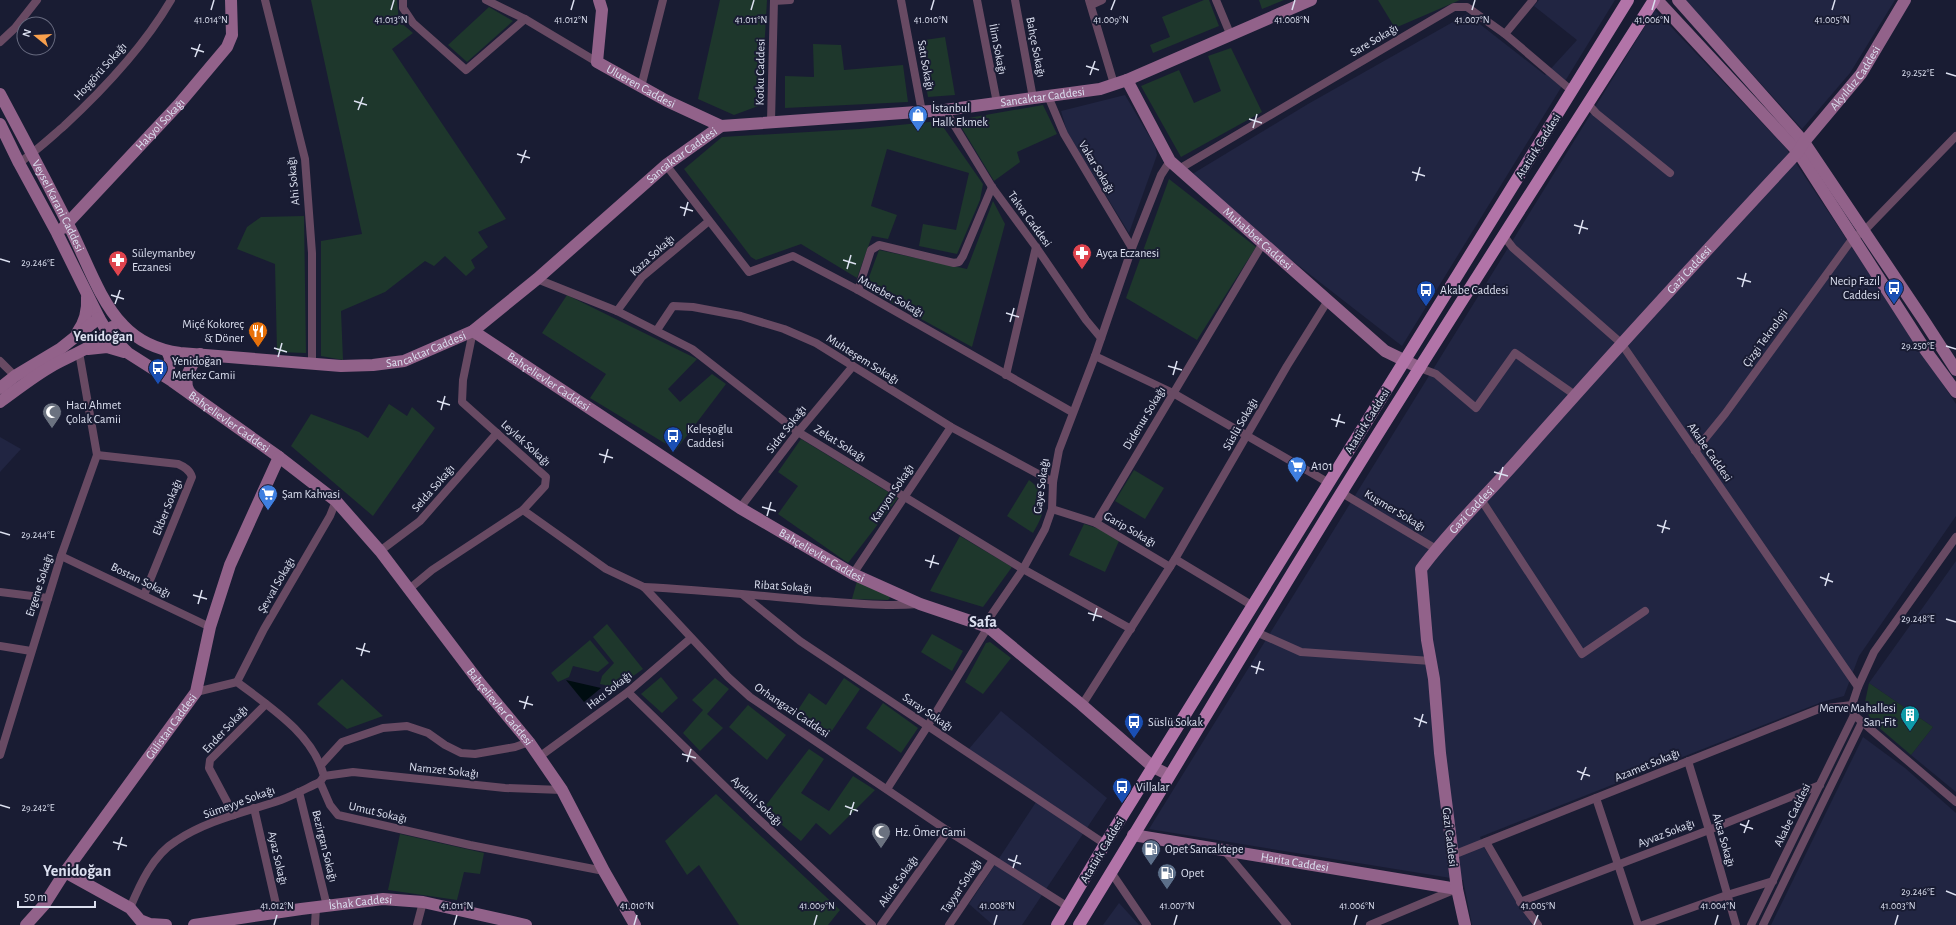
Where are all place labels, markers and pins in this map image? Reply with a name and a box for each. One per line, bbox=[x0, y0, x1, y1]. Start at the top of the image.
place label: İstanbul Halk Ekmek bbox=[932, 101, 988, 128]
shop icon: İstanbul Halk Ekmek bbox=[907, 104, 929, 132]
pharmacy icon: Ayça Eczanesi bbox=[1071, 242, 1093, 270]
place label: Süleymanbey Eczanesi bbox=[132, 247, 195, 273]
place label: Ayça Eczanesi bbox=[1096, 247, 1159, 260]
pharmacy icon: Süleymanbey Eczanesi bbox=[107, 249, 129, 277]
place label: Necip Fazıl Caddesi bbox=[1830, 275, 1880, 301]
bus stop icon: Necip Fazıl Caddesi bbox=[1883, 277, 1905, 305]
bus stop icon: Akabe Caddesi bbox=[1415, 279, 1437, 307]
place label: Akabe Caddesi bbox=[1440, 284, 1508, 296]
place label: Miçé Kokoreç & Döner bbox=[182, 318, 244, 344]
restaurant icon: Miçé Kokoreç & Döner bbox=[247, 320, 269, 348]
place label: Yenidoğan Merkez Camii bbox=[172, 355, 235, 381]
bus stop icon: Yenidoğan Merkez Camii bbox=[147, 357, 169, 385]
place label: Hacı Ahmet Çolak Camii bbox=[66, 399, 121, 425]
mosque icon: Hacı Ahmet Çolak Camii bbox=[41, 401, 63, 429]
place label: Keleşoğlu Caddesi bbox=[687, 423, 733, 449]
bus stop icon: Keleşoğlu Caddesi bbox=[662, 425, 684, 453]
supermarket icon: A101 bbox=[1286, 455, 1308, 483]
place label: A101 bbox=[1311, 460, 1333, 472]
supermarket icon: Şam Kahvasi bbox=[257, 483, 279, 511]
place label: Şam Kahvasi bbox=[282, 488, 340, 500]
place label: Merve Mahallesi San-Fit bbox=[1819, 702, 1896, 728]
building icon: Merve Mahallesi San-Fit bbox=[1899, 704, 1921, 732]
bus stop icon: Süslü Sokak bbox=[1123, 711, 1145, 739]
place label: Süslü Sokak bbox=[1148, 716, 1203, 728]
bus stop icon: Villalar bbox=[1111, 776, 1133, 804]
place label: Villalar bbox=[1136, 781, 1170, 793]
mosque icon: Hz. Ömer Cami bbox=[870, 821, 892, 849]
place label: Hz. Ömer Cami bbox=[895, 825, 966, 838]
fuel station icon: Opet Sancaktepe bbox=[1140, 838, 1162, 866]
place label: Opet Sancaktepe bbox=[1165, 843, 1243, 855]
fuel station icon: Opet bbox=[1156, 862, 1178, 890]
place label: Opet bbox=[1181, 867, 1204, 879]

